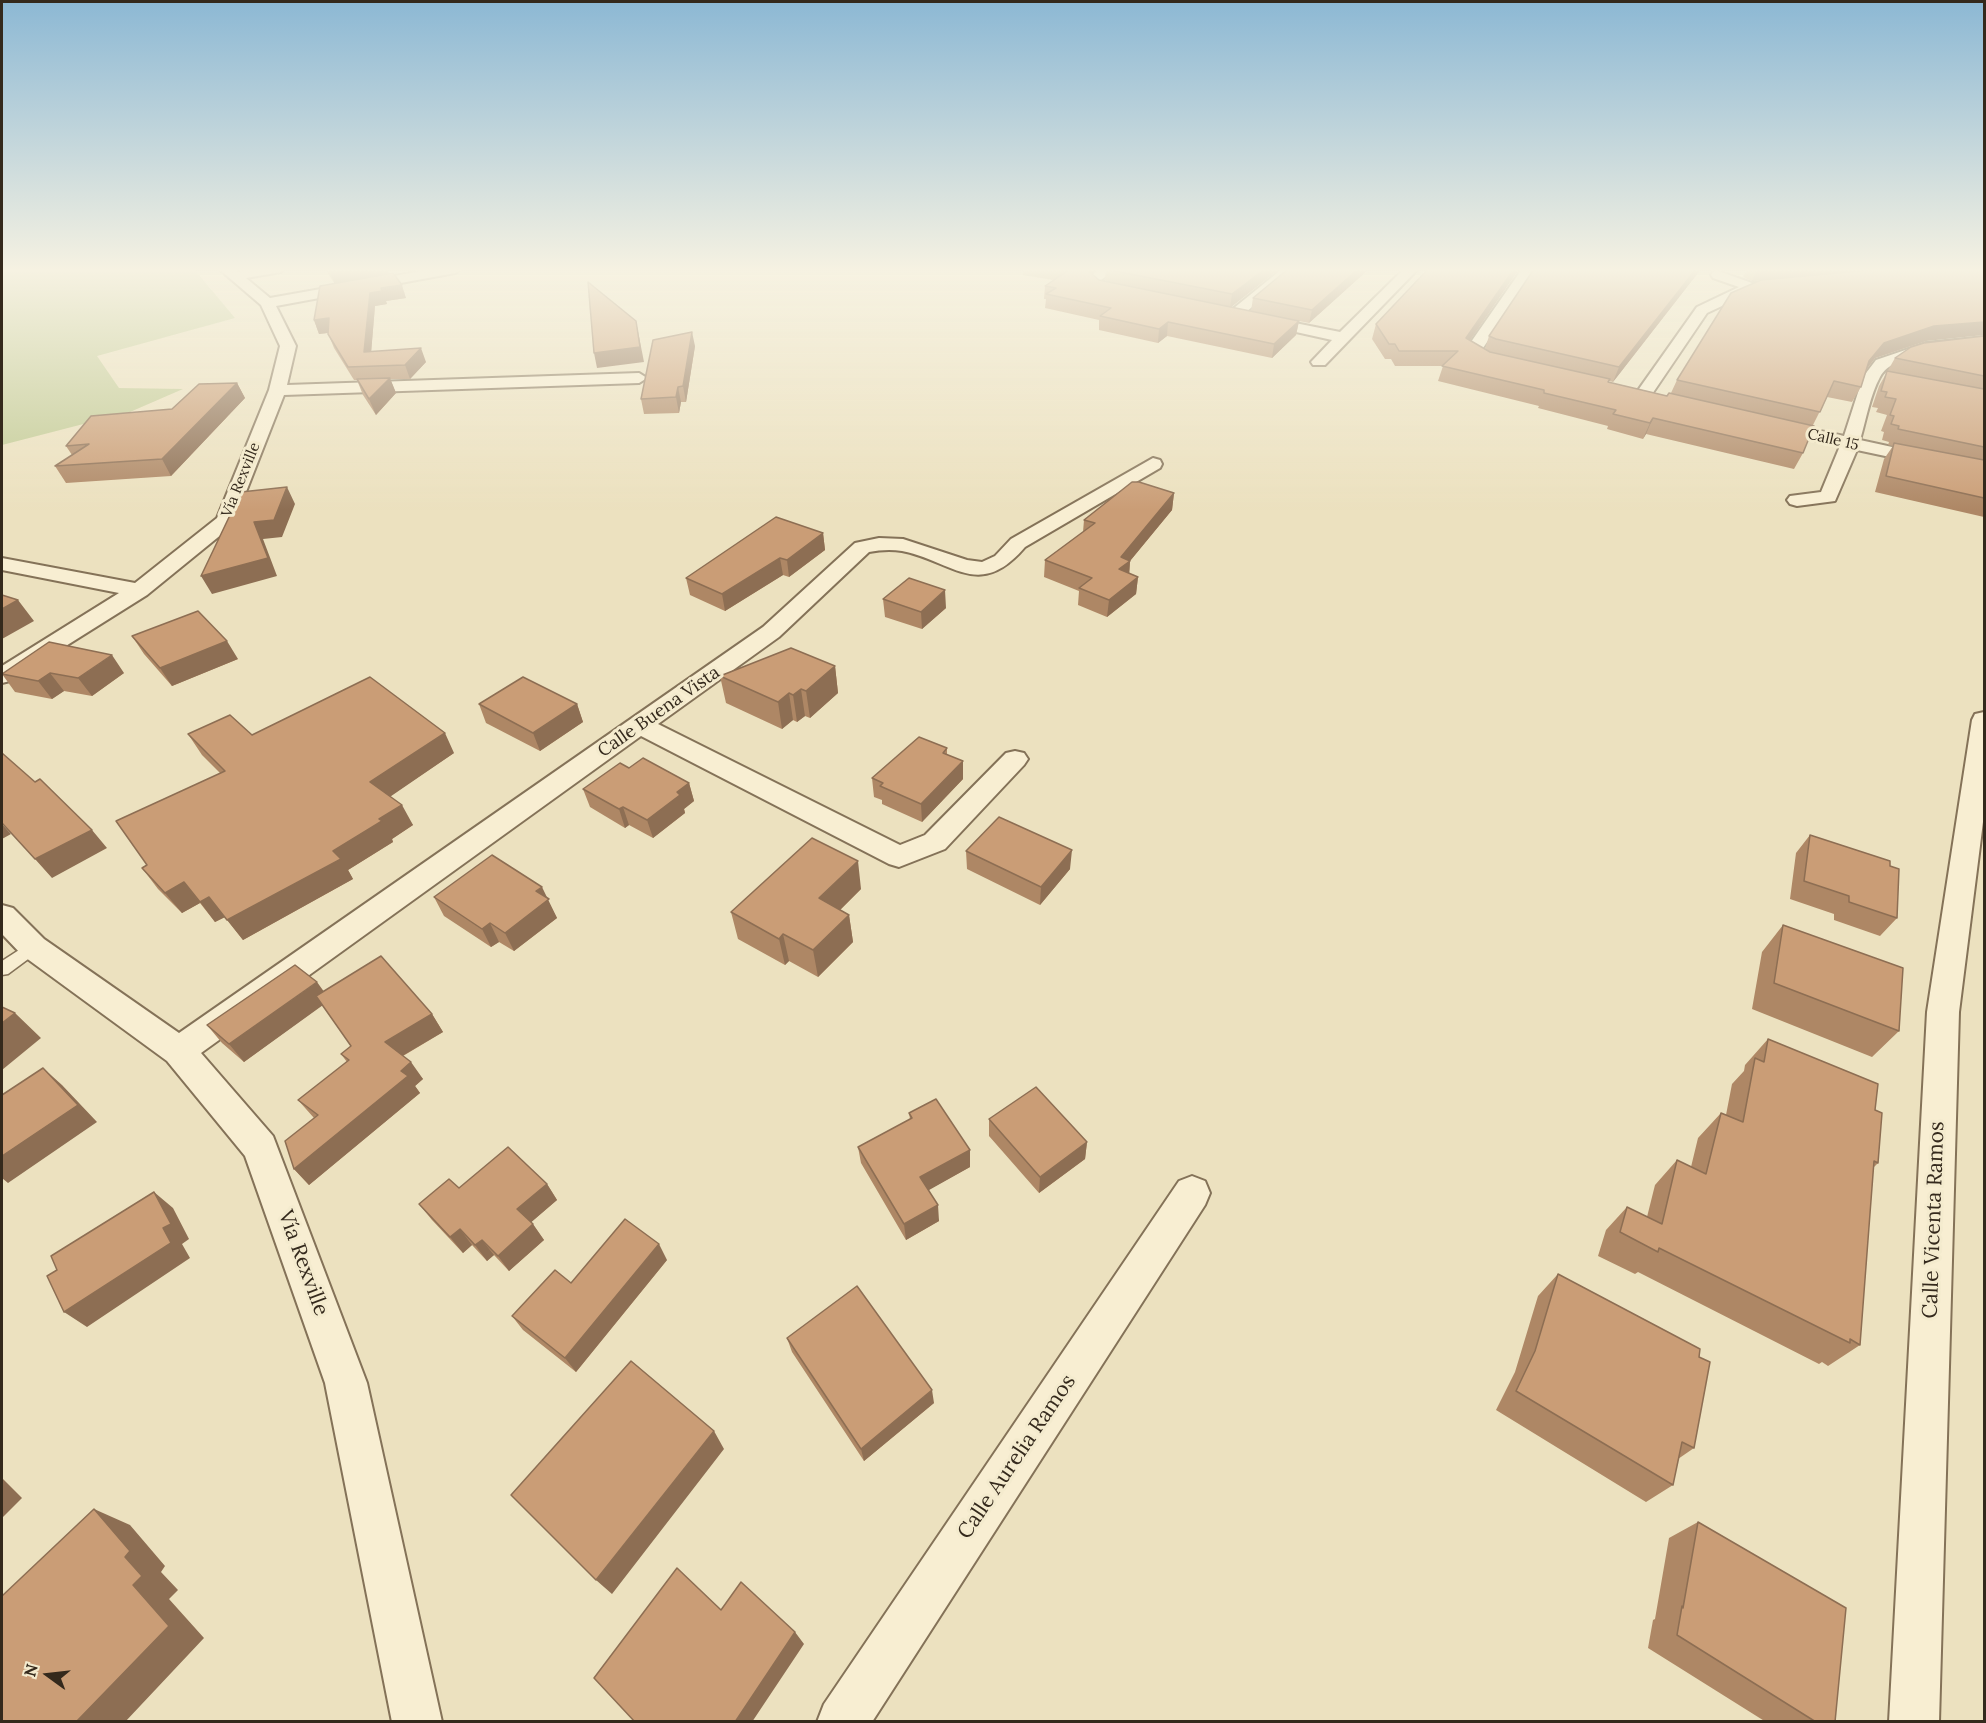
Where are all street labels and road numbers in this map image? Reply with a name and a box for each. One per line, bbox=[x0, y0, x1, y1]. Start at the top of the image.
street label: Calle 15 bbox=[1806, 425, 1860, 455]
street label: Vía Rexville bbox=[218, 440, 264, 520]
street label: Calle Buena Vista bbox=[594, 662, 724, 762]
street label: Calle Vicenta Ramos bbox=[1918, 1121, 1950, 1319]
street label: Vía Rexville bbox=[272, 1207, 334, 1319]
street label: Calle Aurelia Ramos bbox=[953, 1370, 1081, 1544]

